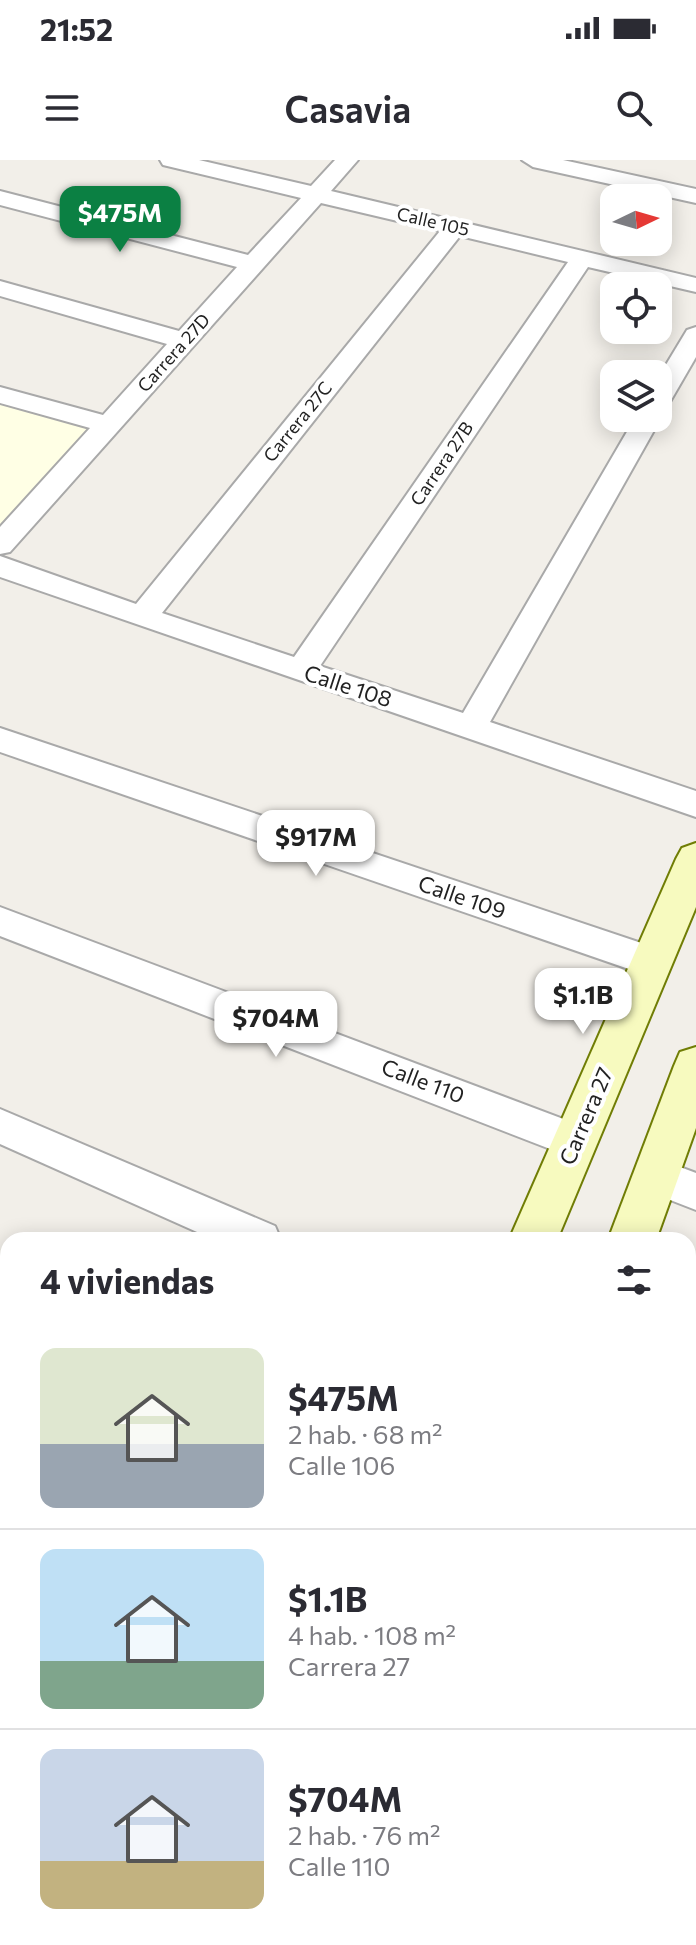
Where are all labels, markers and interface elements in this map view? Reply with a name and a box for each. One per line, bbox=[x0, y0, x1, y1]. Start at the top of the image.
text: 21:52 bbox=[40, 10, 113, 47]
icon: menu bbox=[40, 86, 84, 130]
text: Casavia bbox=[285, 86, 411, 130]
icon: search bbox=[612, 86, 656, 130]
north arrow bbox=[600, 184, 672, 256]
map controls bbox=[600, 184, 672, 432]
pin: $475M bbox=[64, 186, 176, 254]
text: $475M bbox=[78, 196, 162, 227]
street label: Calle 105 bbox=[395, 202, 472, 240]
button: locate bbox=[600, 272, 672, 344]
street label: Carrera 27D bbox=[132, 309, 214, 396]
button: layers bbox=[600, 360, 672, 432]
street label: Carrera 27C bbox=[258, 377, 336, 466]
street label: Carrera 27B bbox=[405, 417, 477, 509]
street label: Calle 108 bbox=[301, 659, 395, 712]
pin: $917M bbox=[260, 810, 372, 878]
text: $917M bbox=[275, 820, 357, 851]
street label: Calle 109 bbox=[415, 869, 509, 924]
pin: $1.1B bbox=[527, 968, 639, 1036]
text: $1.1B bbox=[553, 978, 613, 1009]
pin: $704M bbox=[220, 991, 332, 1059]
text: $704M bbox=[232, 1001, 320, 1032]
street label: Calle 110 bbox=[378, 1052, 469, 1109]
street label: Carrera 27 bbox=[553, 1063, 618, 1169]
icon: filters bbox=[612, 1258, 656, 1302]
text: 4 viviendas bbox=[40, 1259, 214, 1301]
text: $475M bbox=[288, 1376, 399, 1418]
icon: home bbox=[104, 1380, 200, 1476]
text: 2 hab. · 68 m² bbox=[288, 1418, 443, 1449]
text: Calle 106 bbox=[288, 1449, 395, 1480]
text: $1.1B bbox=[288, 1577, 367, 1619]
icon: home bbox=[104, 1581, 200, 1677]
text: 4 hab. · 108 m² bbox=[288, 1619, 456, 1650]
text: Carrera 27 bbox=[288, 1650, 410, 1681]
text: $704M bbox=[288, 1777, 402, 1819]
icon: home bbox=[104, 1781, 200, 1877]
text: 2 hab. · 76 m² bbox=[288, 1819, 440, 1850]
text: Calle 110 bbox=[288, 1850, 391, 1881]

